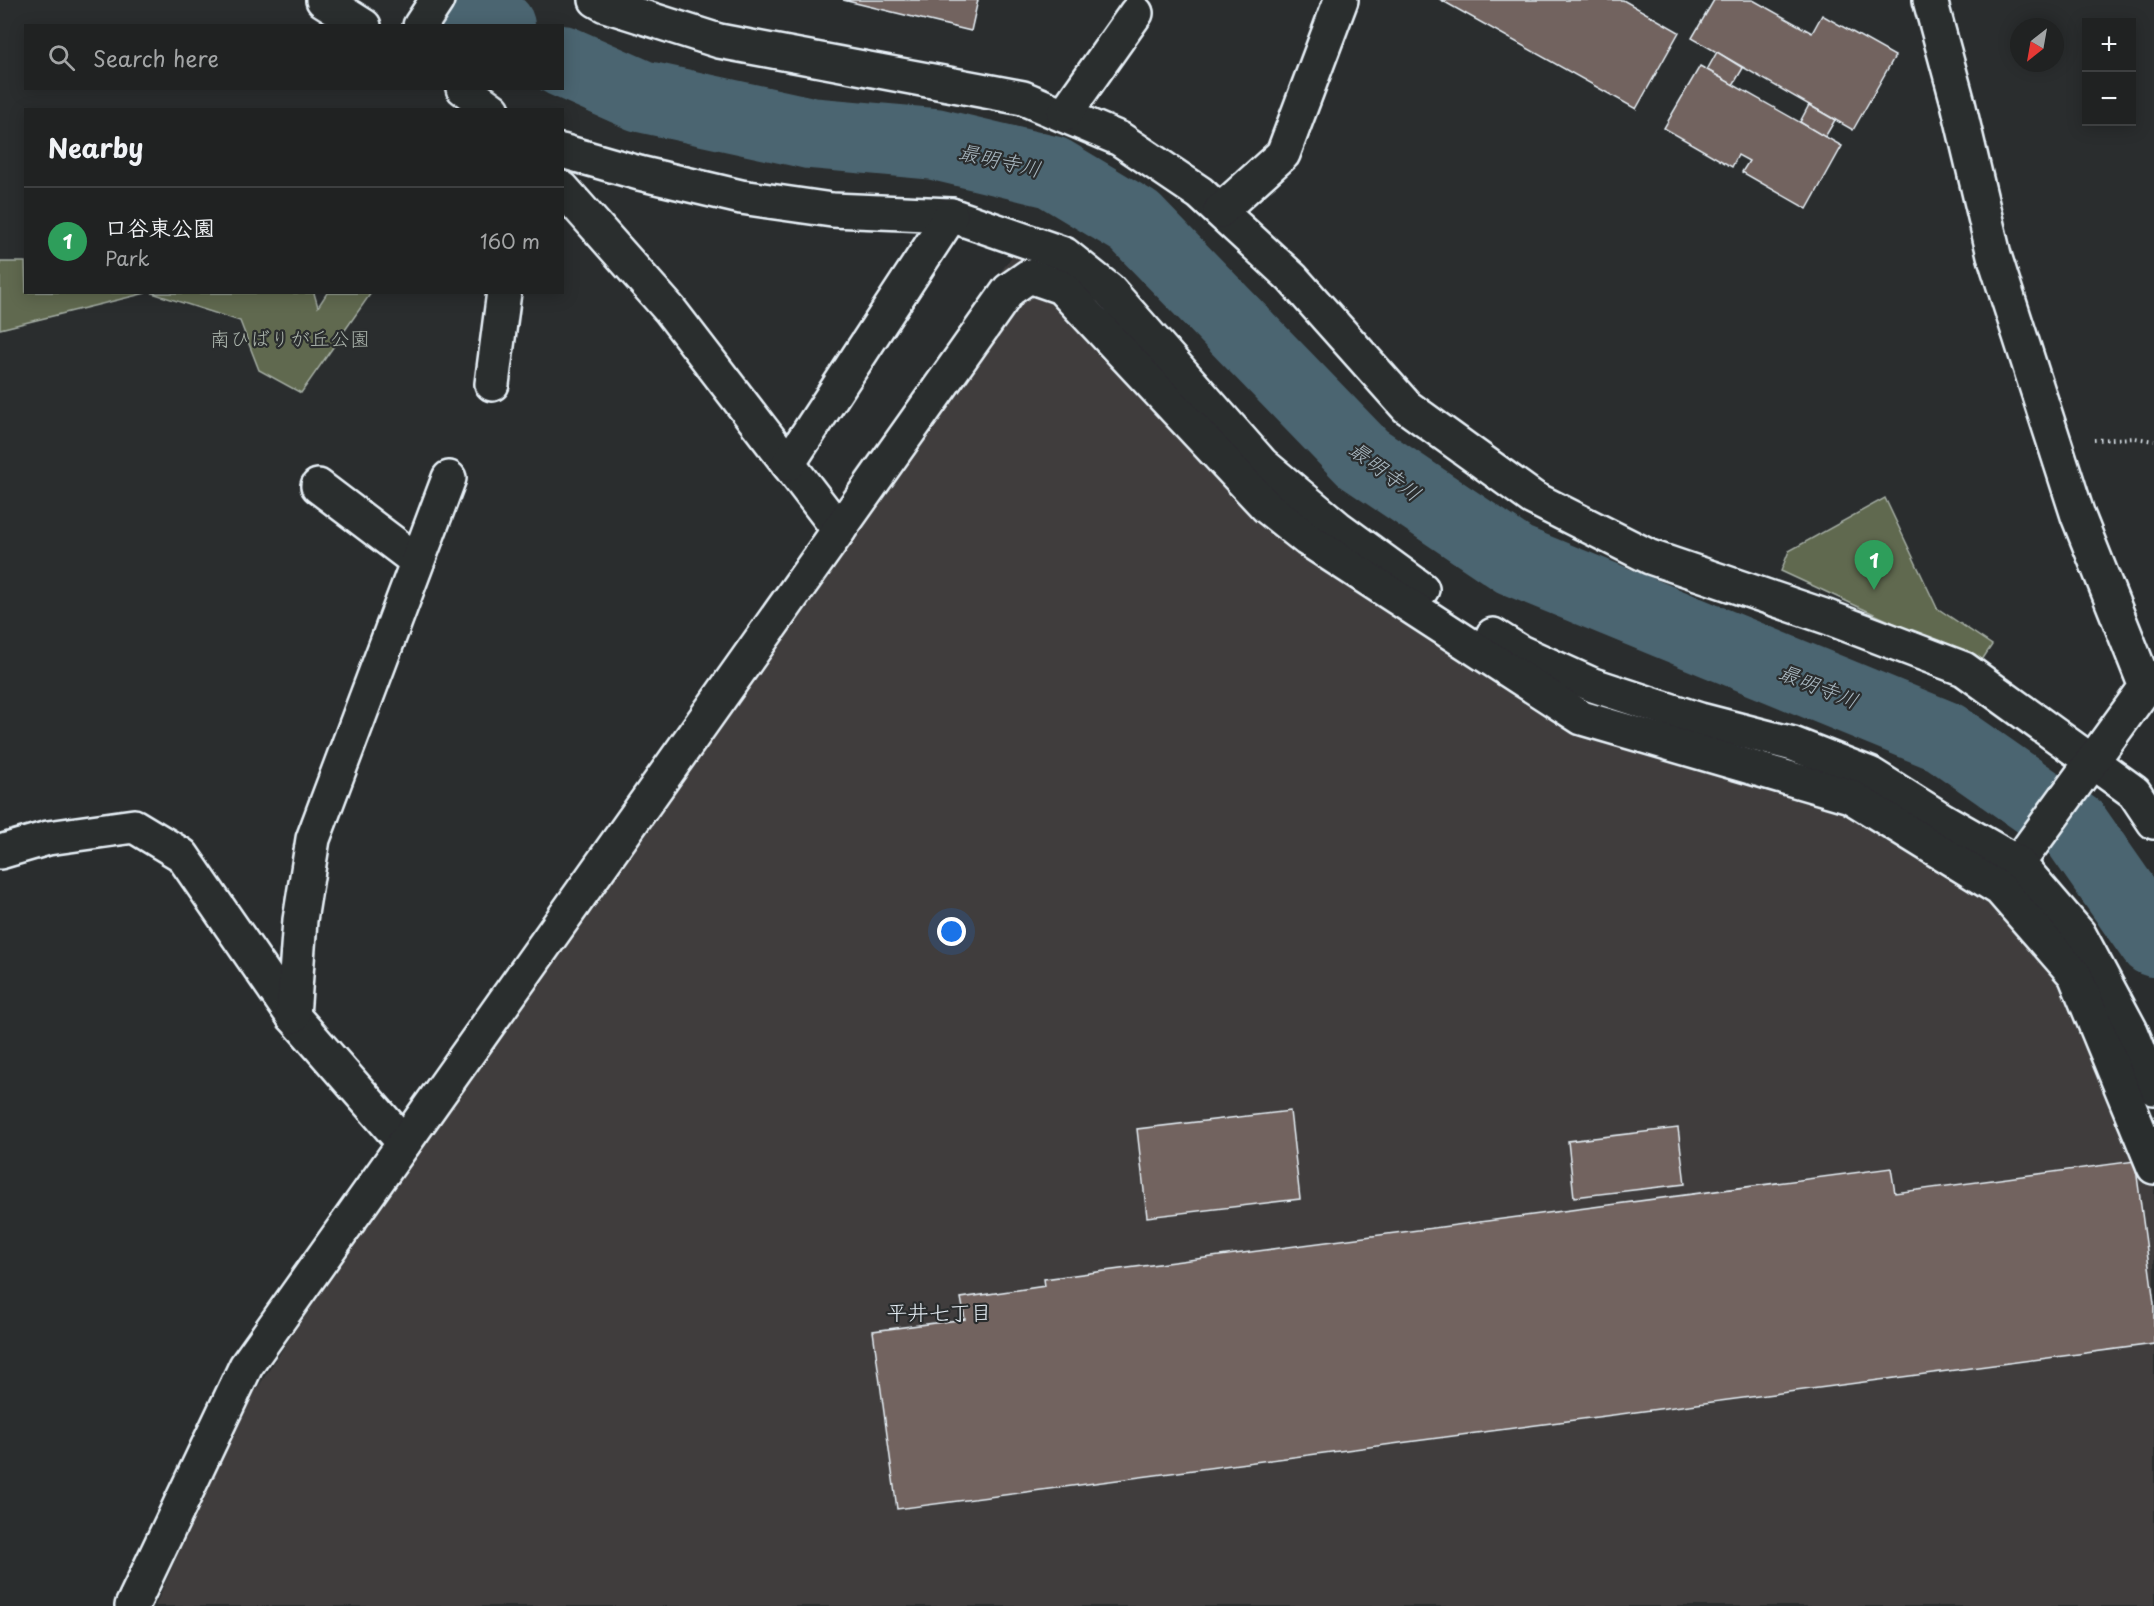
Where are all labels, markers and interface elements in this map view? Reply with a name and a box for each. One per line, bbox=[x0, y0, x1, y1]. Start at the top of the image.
north arrow bbox=[2010, 18, 2064, 72]
map controls bbox=[2082, 18, 2136, 126]
button: + bbox=[2082, 18, 2136, 72]
search box bbox=[24, 24, 564, 90]
icon: search bbox=[45, 41, 78, 74]
text: Search here bbox=[93, 41, 219, 74]
button: − bbox=[2082, 72, 2136, 126]
text: Nearby bbox=[48, 128, 143, 167]
water label: 最明寺川 bbox=[955, 134, 1045, 184]
text: 口谷東公園 bbox=[105, 210, 215, 243]
text: 1 bbox=[63, 226, 72, 256]
text: 160 m bbox=[480, 226, 540, 256]
text: Park bbox=[105, 243, 150, 273]
park label: 南ひばりが丘公園 bbox=[210, 323, 370, 353]
water label: 最明寺川 bbox=[1343, 432, 1429, 508]
pin: 1 bbox=[1854, 540, 1894, 590]
water label: 最明寺川 bbox=[1774, 654, 1864, 716]
your location bbox=[937, 917, 966, 946]
district label: 平井七丁目 bbox=[887, 1295, 992, 1327]

